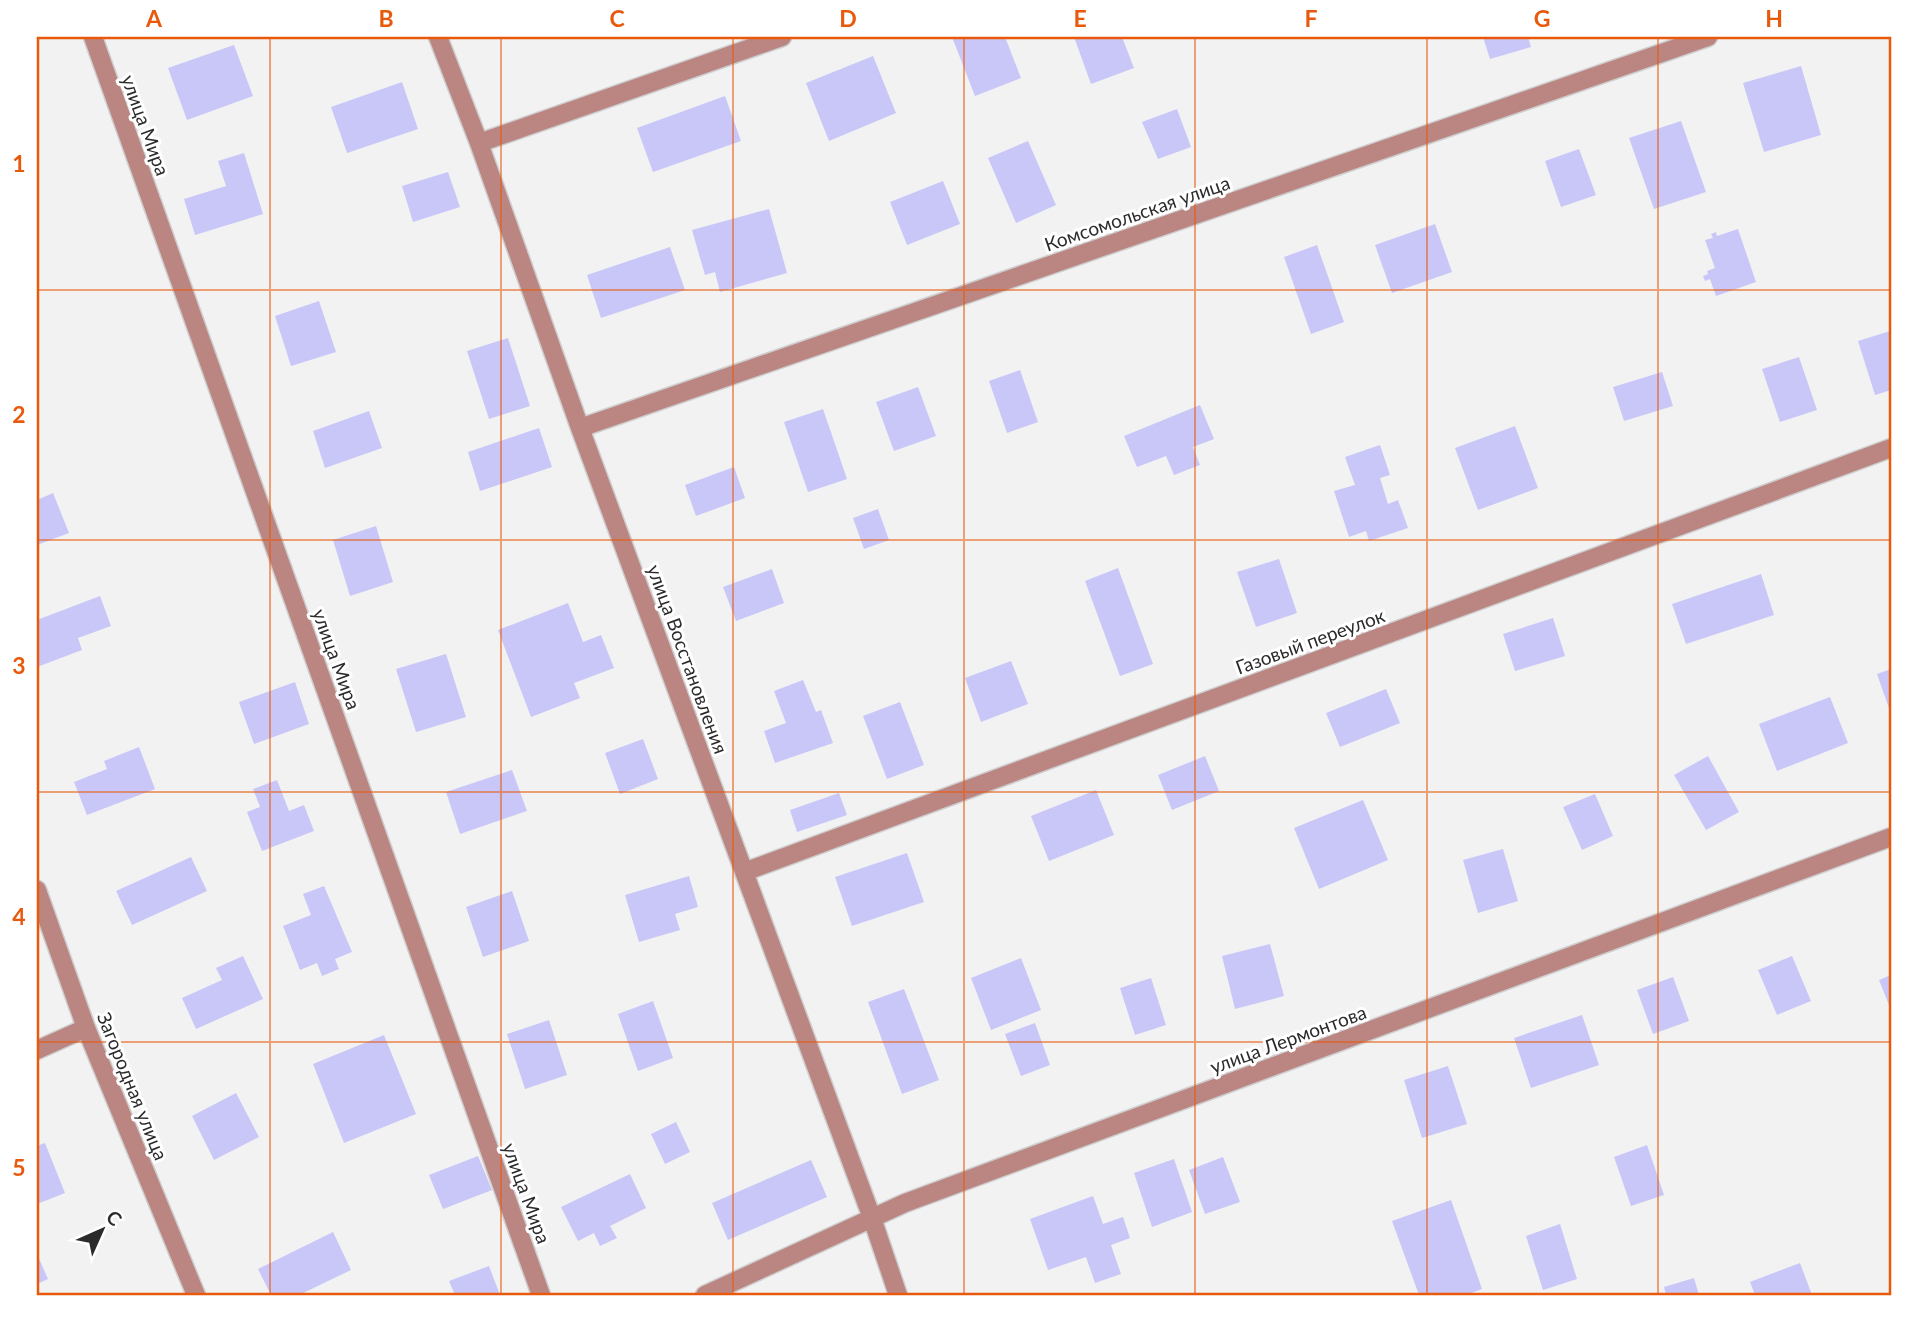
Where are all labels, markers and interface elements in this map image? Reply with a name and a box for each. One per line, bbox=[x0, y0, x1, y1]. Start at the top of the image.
text: A bbox=[145, 4, 163, 32]
text: B bbox=[378, 4, 394, 32]
text: C bbox=[609, 4, 625, 32]
text: D bbox=[839, 4, 857, 32]
text: E bbox=[1073, 4, 1087, 32]
text: F bbox=[1304, 4, 1318, 32]
text: G bbox=[1534, 4, 1550, 32]
text: H bbox=[1765, 4, 1783, 32]
street label: улица Мира bbox=[117, 72, 175, 178]
text: 1 bbox=[12, 149, 26, 177]
street label: Комсомольская улица bbox=[1041, 170, 1233, 256]
text: 2 bbox=[12, 400, 26, 428]
street label: улица Восстановления bbox=[643, 561, 733, 757]
street label: Газовый переулок bbox=[1232, 603, 1388, 679]
street label: улица Мира bbox=[308, 606, 366, 712]
text: 3 bbox=[12, 651, 26, 679]
text: 4 bbox=[12, 902, 26, 930]
street label: улица Лермонтова bbox=[1207, 1000, 1369, 1078]
street label: Загородная улица bbox=[93, 1009, 173, 1163]
street label: улица Мира bbox=[498, 1140, 556, 1246]
text: 5 bbox=[12, 1153, 26, 1181]
north arrow bbox=[66, 1196, 136, 1266]
text: С bbox=[102, 1205, 127, 1231]

